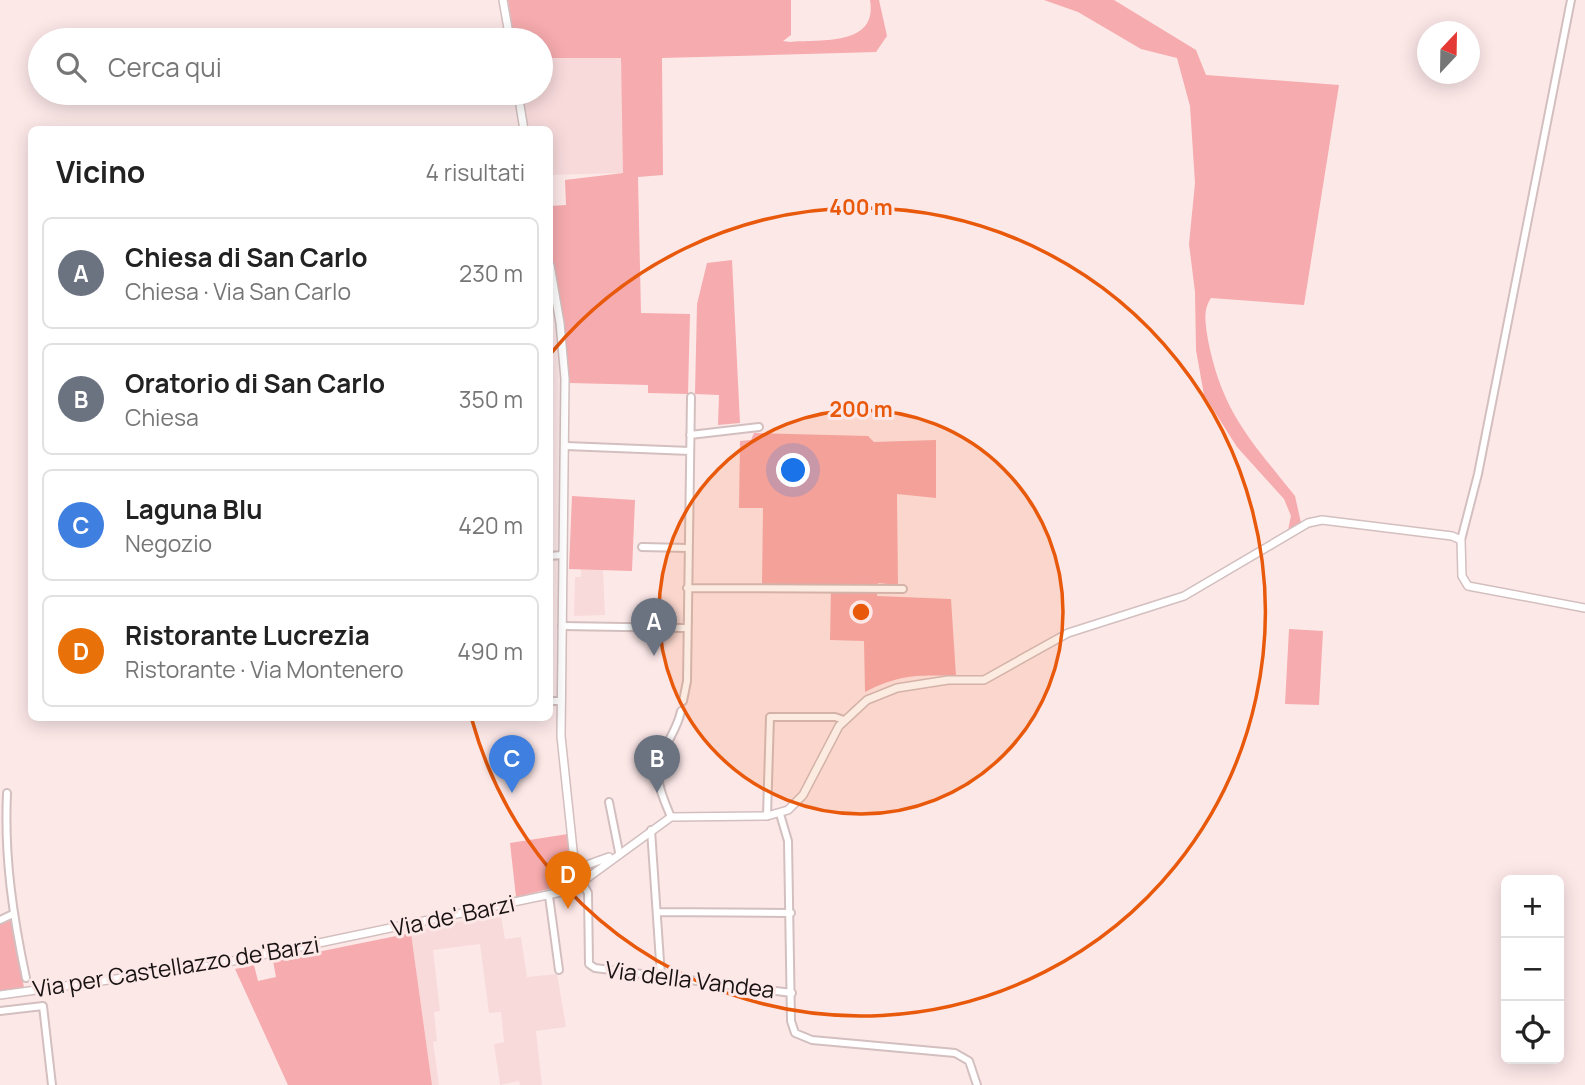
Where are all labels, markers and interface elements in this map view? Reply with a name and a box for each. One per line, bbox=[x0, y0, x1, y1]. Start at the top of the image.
north arrow bbox=[1417, 21, 1480, 84]
search box bbox=[28, 28, 553, 105]
icon: search bbox=[52, 48, 90, 86]
text: Cerca qui bbox=[108, 49, 222, 85]
text: Vicino bbox=[56, 151, 145, 192]
text: 4 risultati bbox=[426, 156, 525, 188]
text: 400 m bbox=[829, 193, 893, 221]
text: Chiesa di San Carlo bbox=[125, 239, 368, 275]
text: A bbox=[73, 257, 89, 289]
text: 230 m bbox=[459, 257, 523, 289]
text: Chiesa · Via San Carlo bbox=[125, 275, 351, 307]
text: Oratorio di San Carlo bbox=[125, 365, 385, 401]
text: B bbox=[74, 383, 88, 415]
text: 350 m bbox=[459, 383, 523, 415]
text: 200 m bbox=[829, 395, 893, 423]
text: Chiesa bbox=[125, 401, 199, 433]
your location bbox=[776, 453, 810, 487]
text: Laguna Blu bbox=[125, 491, 263, 527]
text: C bbox=[73, 509, 90, 541]
text: 420 m bbox=[458, 509, 523, 541]
text: Negozio bbox=[125, 527, 212, 559]
pin: A bbox=[631, 598, 677, 656]
centre of rings bbox=[849, 600, 873, 624]
text: Ristorante Lucrezia bbox=[125, 617, 370, 653]
text: D bbox=[73, 635, 89, 667]
text: 490 m bbox=[457, 635, 523, 667]
text: Ristorante · Via Montenero bbox=[125, 653, 404, 685]
pin: C bbox=[489, 735, 535, 793]
pin: B bbox=[634, 735, 680, 793]
pin: D bbox=[545, 851, 591, 909]
map controls bbox=[1501, 875, 1564, 1064]
button: + bbox=[1501, 875, 1564, 938]
street label: Via de' Barzi bbox=[388, 886, 517, 944]
street label: Via per Castellazzo de'Barzi bbox=[30, 928, 321, 1004]
button: − bbox=[1501, 938, 1564, 1001]
street label: Via della Vandea bbox=[604, 953, 777, 1005]
button: locate bbox=[1501, 1001, 1564, 1064]

